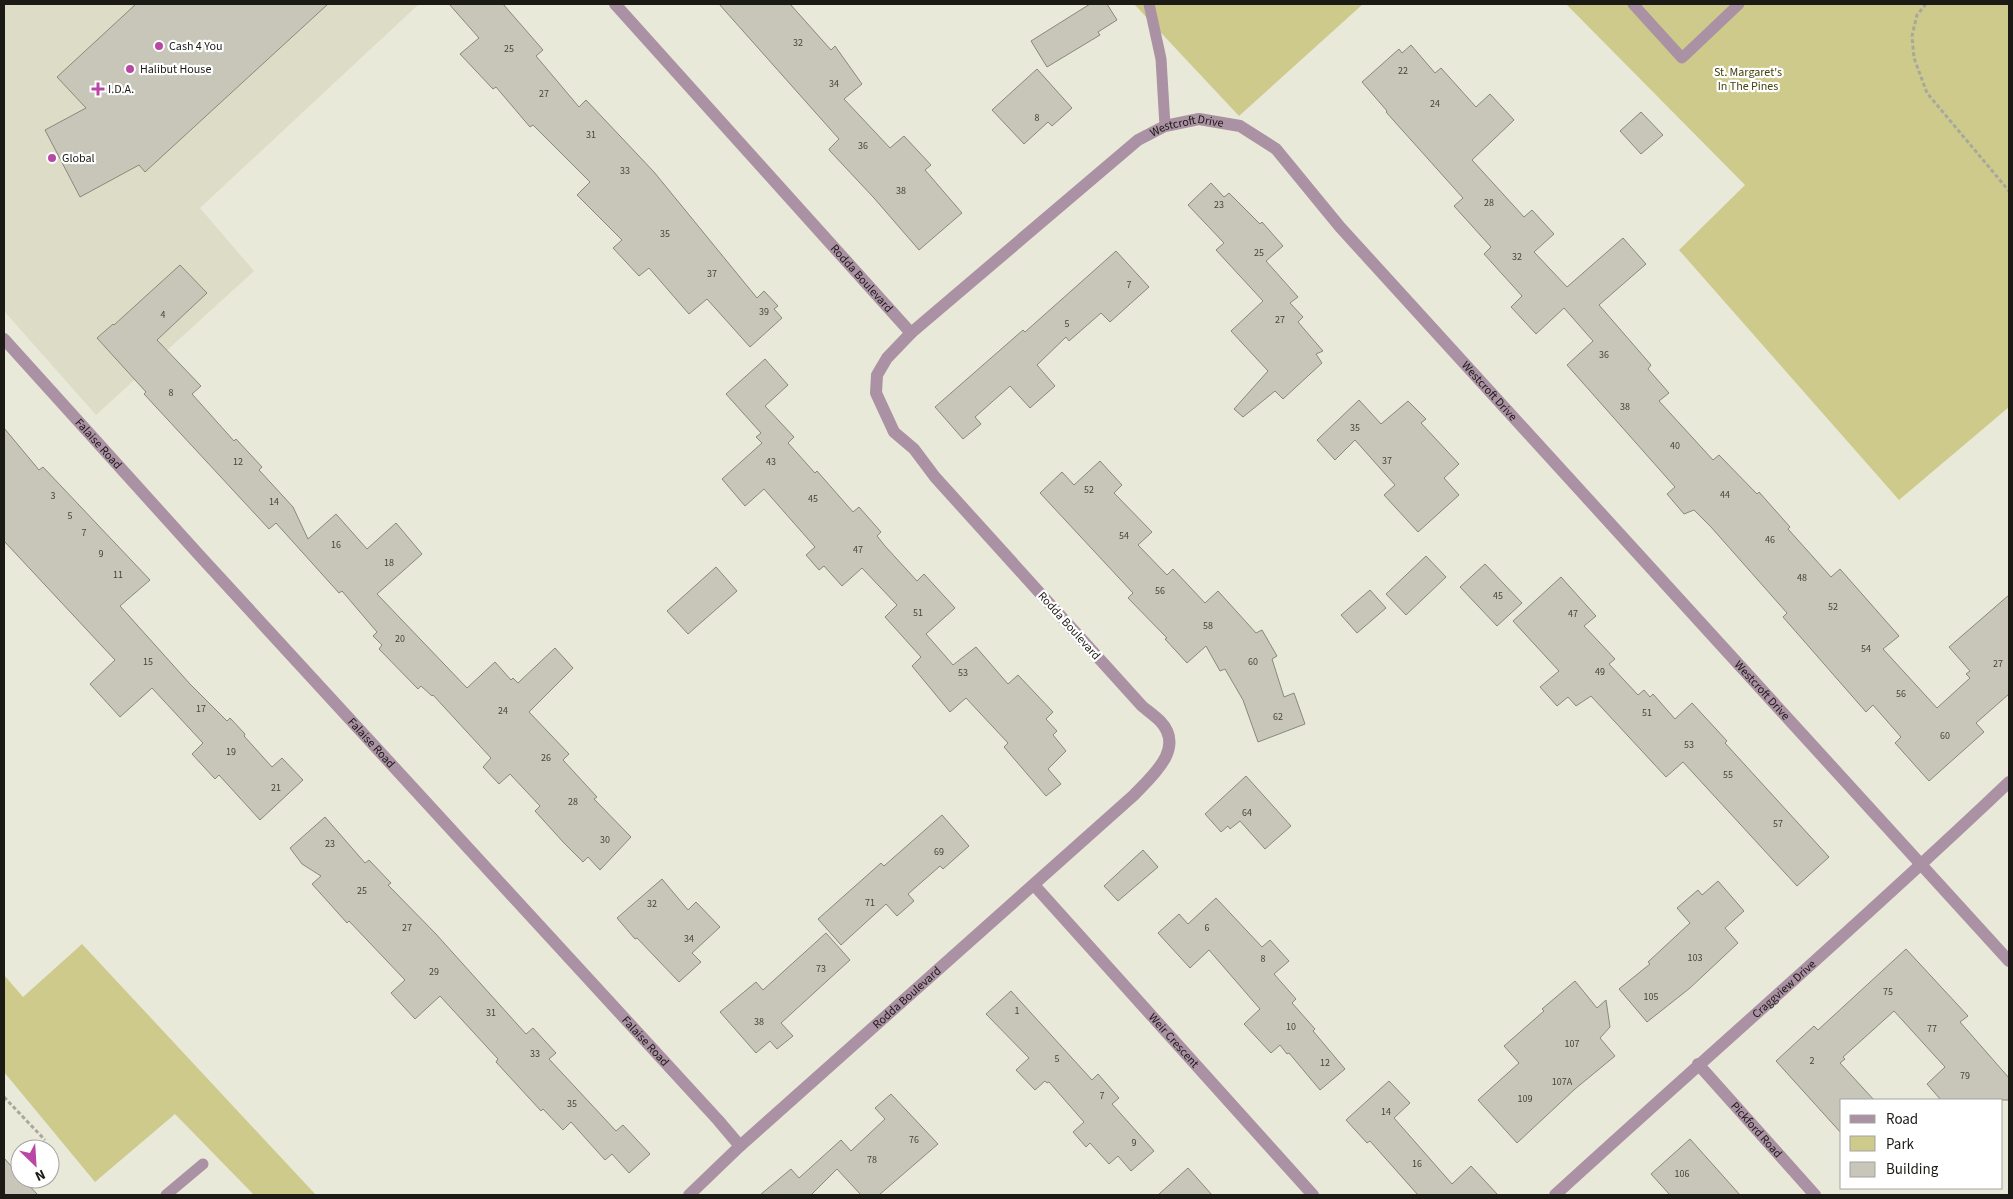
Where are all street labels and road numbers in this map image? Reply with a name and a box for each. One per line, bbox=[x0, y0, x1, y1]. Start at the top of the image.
street label: Westcroft Drive bbox=[1147, 110, 1225, 141]
street label: Rodda Boulevard bbox=[827, 241, 897, 316]
street label: Westcroft Drive bbox=[1458, 357, 1521, 425]
street label: Falaise Road bbox=[71, 415, 126, 473]
street label: Rodda Boulevard bbox=[1034, 588, 1104, 664]
street label: Westcroft Drive bbox=[1730, 657, 1794, 724]
street label: Falaise Road bbox=[344, 714, 399, 772]
street label: Craggview Drive bbox=[1748, 956, 1820, 1022]
street label: Rodda Boulevard bbox=[869, 962, 945, 1033]
street label: Weir Crescent bbox=[1145, 1009, 1203, 1072]
street label: Falaise Road bbox=[618, 1012, 673, 1070]
street label: Pickford Road bbox=[1727, 1098, 1786, 1161]

